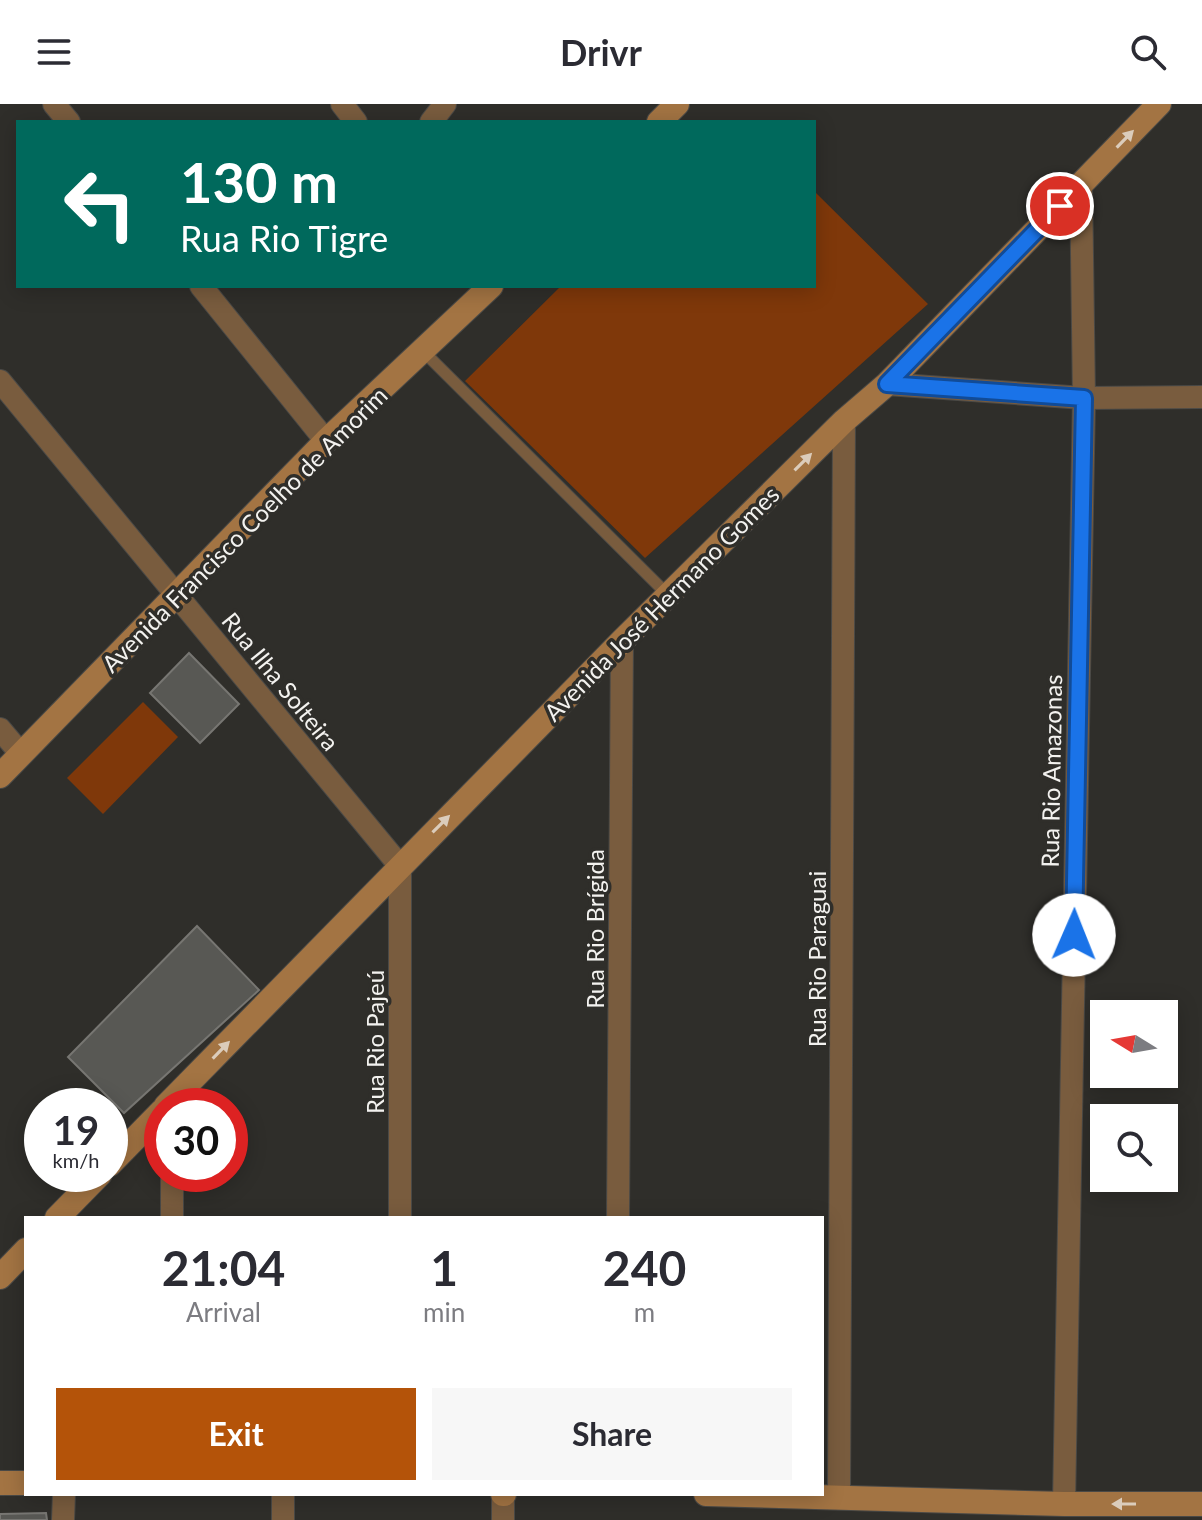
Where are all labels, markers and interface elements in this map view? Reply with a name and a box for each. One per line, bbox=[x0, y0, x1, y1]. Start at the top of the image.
icon: menu bbox=[32, 30, 76, 74]
text: Drivr bbox=[560, 30, 642, 74]
icon: search bbox=[1126, 30, 1170, 74]
one-way arrow bbox=[1115, 130, 1134, 149]
text: 130 m bbox=[180, 148, 338, 215]
icon: left bbox=[48, 152, 152, 256]
pin bbox=[1026, 172, 1094, 240]
icon: arrive bbox=[1038, 184, 1082, 228]
text: Rua Rio Tigre bbox=[180, 216, 388, 260]
street label: Avenida Francisco Coelho de Amorim bbox=[95, 380, 393, 678]
one-way arrow bbox=[793, 453, 812, 471]
street label: Avenida José Hermano Gomes bbox=[537, 479, 785, 727]
street label: Rua Ilha Solteira bbox=[216, 606, 346, 756]
street label: Rua Rio Amazonas bbox=[1035, 674, 1067, 868]
one-way arrow bbox=[432, 815, 450, 834]
street label: Rua Rio Brígida bbox=[580, 849, 609, 1009]
street label: Rua Rio Paraguai bbox=[802, 871, 831, 1047]
position arrow bbox=[1032, 893, 1116, 977]
street label: Rua Rio Pajeú bbox=[360, 970, 389, 1114]
north arrow bbox=[1090, 1000, 1178, 1088]
map controls bbox=[1090, 1000, 1178, 1192]
one-way arrow bbox=[211, 1041, 230, 1060]
speed limit sign: 30 bbox=[144, 1088, 248, 1192]
button: search bbox=[1090, 1104, 1178, 1192]
text: 19 bbox=[53, 1106, 99, 1154]
text: km/h bbox=[53, 1148, 99, 1172]
text: 21:04 bbox=[162, 1239, 285, 1296]
text: 1 bbox=[430, 1239, 458, 1296]
text: 240 bbox=[603, 1239, 686, 1296]
text: Arrival bbox=[186, 1296, 261, 1328]
text: min bbox=[423, 1296, 465, 1328]
text: m bbox=[634, 1296, 655, 1328]
button: Exit bbox=[56, 1388, 416, 1480]
button: Share bbox=[432, 1388, 792, 1480]
one-way arrow bbox=[1111, 1498, 1136, 1510]

